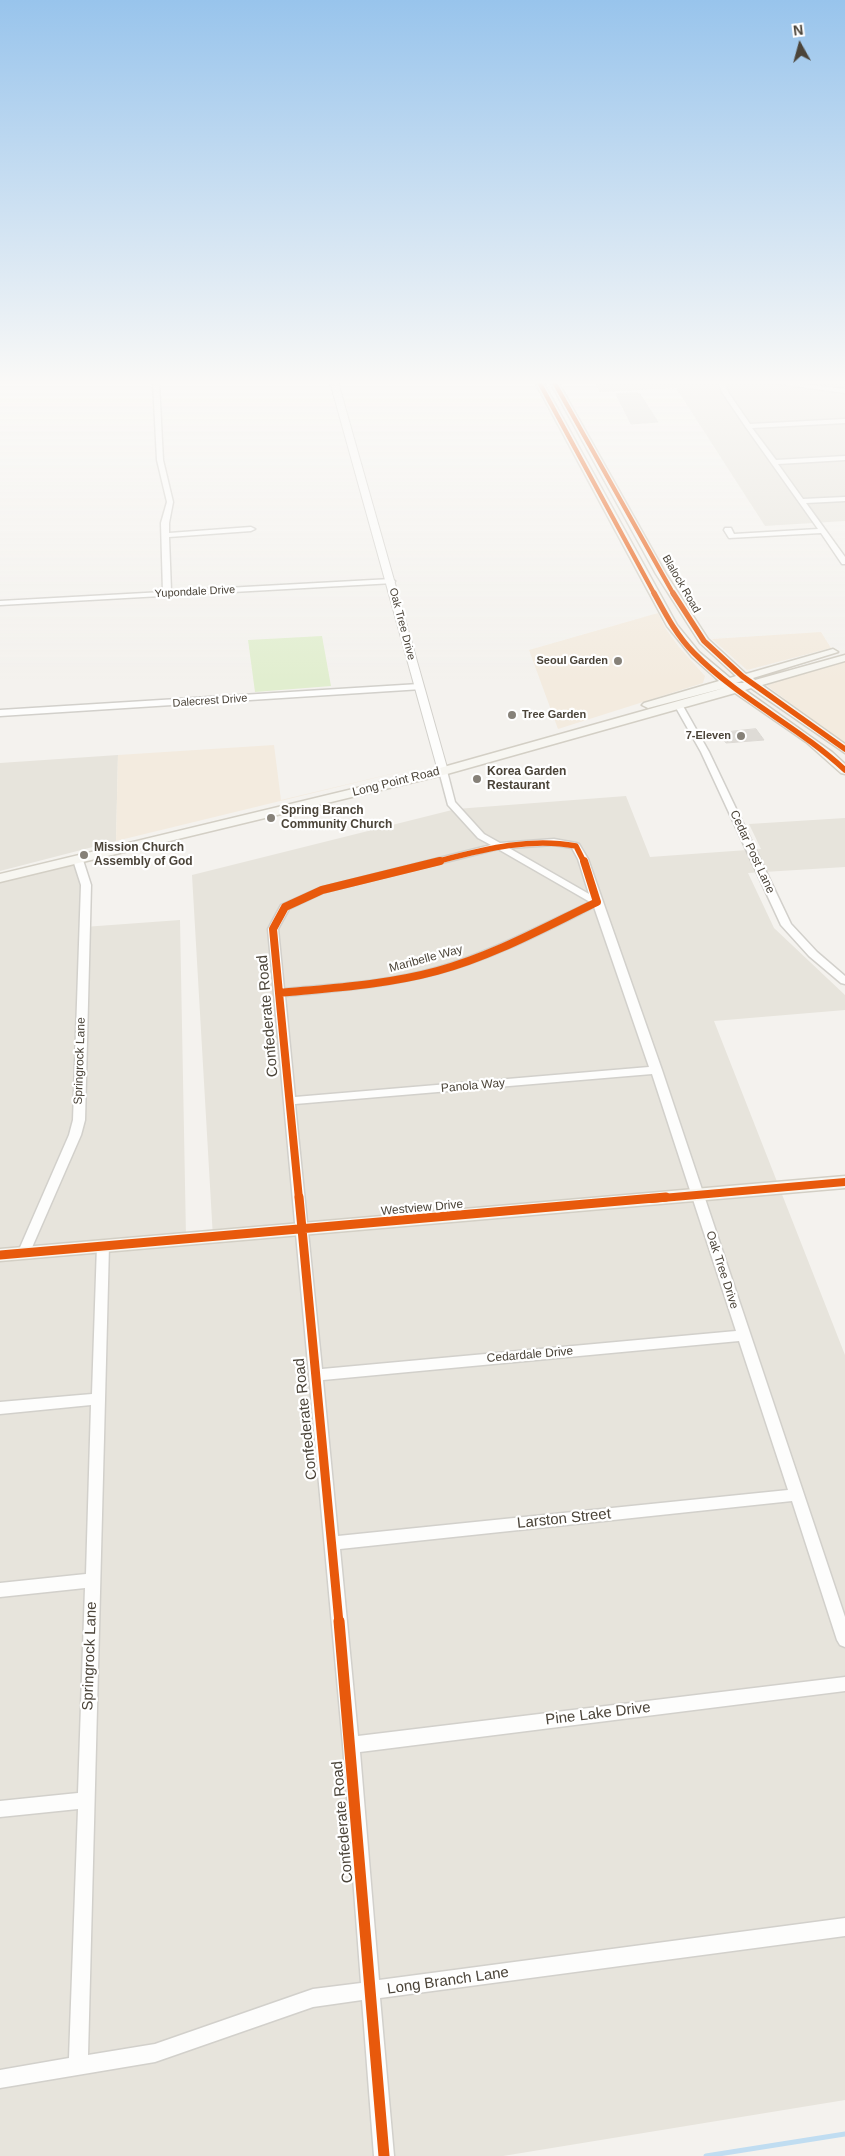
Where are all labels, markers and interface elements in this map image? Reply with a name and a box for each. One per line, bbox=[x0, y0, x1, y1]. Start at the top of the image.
north arrow bbox=[775, 20, 825, 70]
text: N bbox=[792, 22, 804, 39]
street label: Blalock Road bbox=[659, 553, 703, 615]
street label: Yupondale Drive bbox=[154, 583, 236, 601]
street label: Oak Tree Drive bbox=[386, 586, 418, 662]
place label: Seoul Garden bbox=[536, 654, 608, 668]
marker: Seoul Garden bbox=[612, 655, 624, 667]
street label: Dalecrest Drive bbox=[172, 692, 248, 710]
place label: Tree Garden bbox=[522, 708, 586, 722]
marker: Tree Garden bbox=[506, 709, 518, 721]
place label: 7-Eleven bbox=[686, 729, 731, 743]
marker: 7-Eleven bbox=[735, 730, 747, 742]
street label: Long Point Road bbox=[351, 764, 441, 800]
place label: Korea Garden Restaurant bbox=[487, 765, 566, 793]
marker: Korea Garden Restaurant bbox=[471, 773, 483, 785]
place label: Spring Branch Community Church bbox=[281, 804, 392, 832]
street label: Cedar Post Lane bbox=[726, 808, 778, 896]
marker: Spring Branch Community Church bbox=[265, 812, 277, 824]
place label: Mission Church Assembly of God bbox=[94, 841, 193, 869]
marker: Mission Church Assembly of God bbox=[78, 849, 90, 861]
street label: Maribelle Way bbox=[388, 942, 464, 976]
street label: Confederate Road bbox=[254, 954, 282, 1078]
street label: Springrock Lane bbox=[71, 1017, 89, 1105]
street label: Panola Way bbox=[440, 1076, 506, 1096]
street label: Westview Drive bbox=[380, 1197, 464, 1219]
street label: Oak Tree Drive bbox=[703, 1229, 741, 1311]
street label: Cedardale Drive bbox=[486, 1344, 574, 1366]
street label: Confederate Road bbox=[291, 1357, 321, 1481]
street label: Larston Street bbox=[516, 1505, 612, 1533]
street label: Springrock Lane bbox=[79, 1601, 101, 1711]
street label: Pine Lake Drive bbox=[544, 1699, 652, 1729]
street label: Confederate Road bbox=[329, 1760, 357, 1884]
street label: Long Branch Lane bbox=[386, 1964, 510, 1998]

